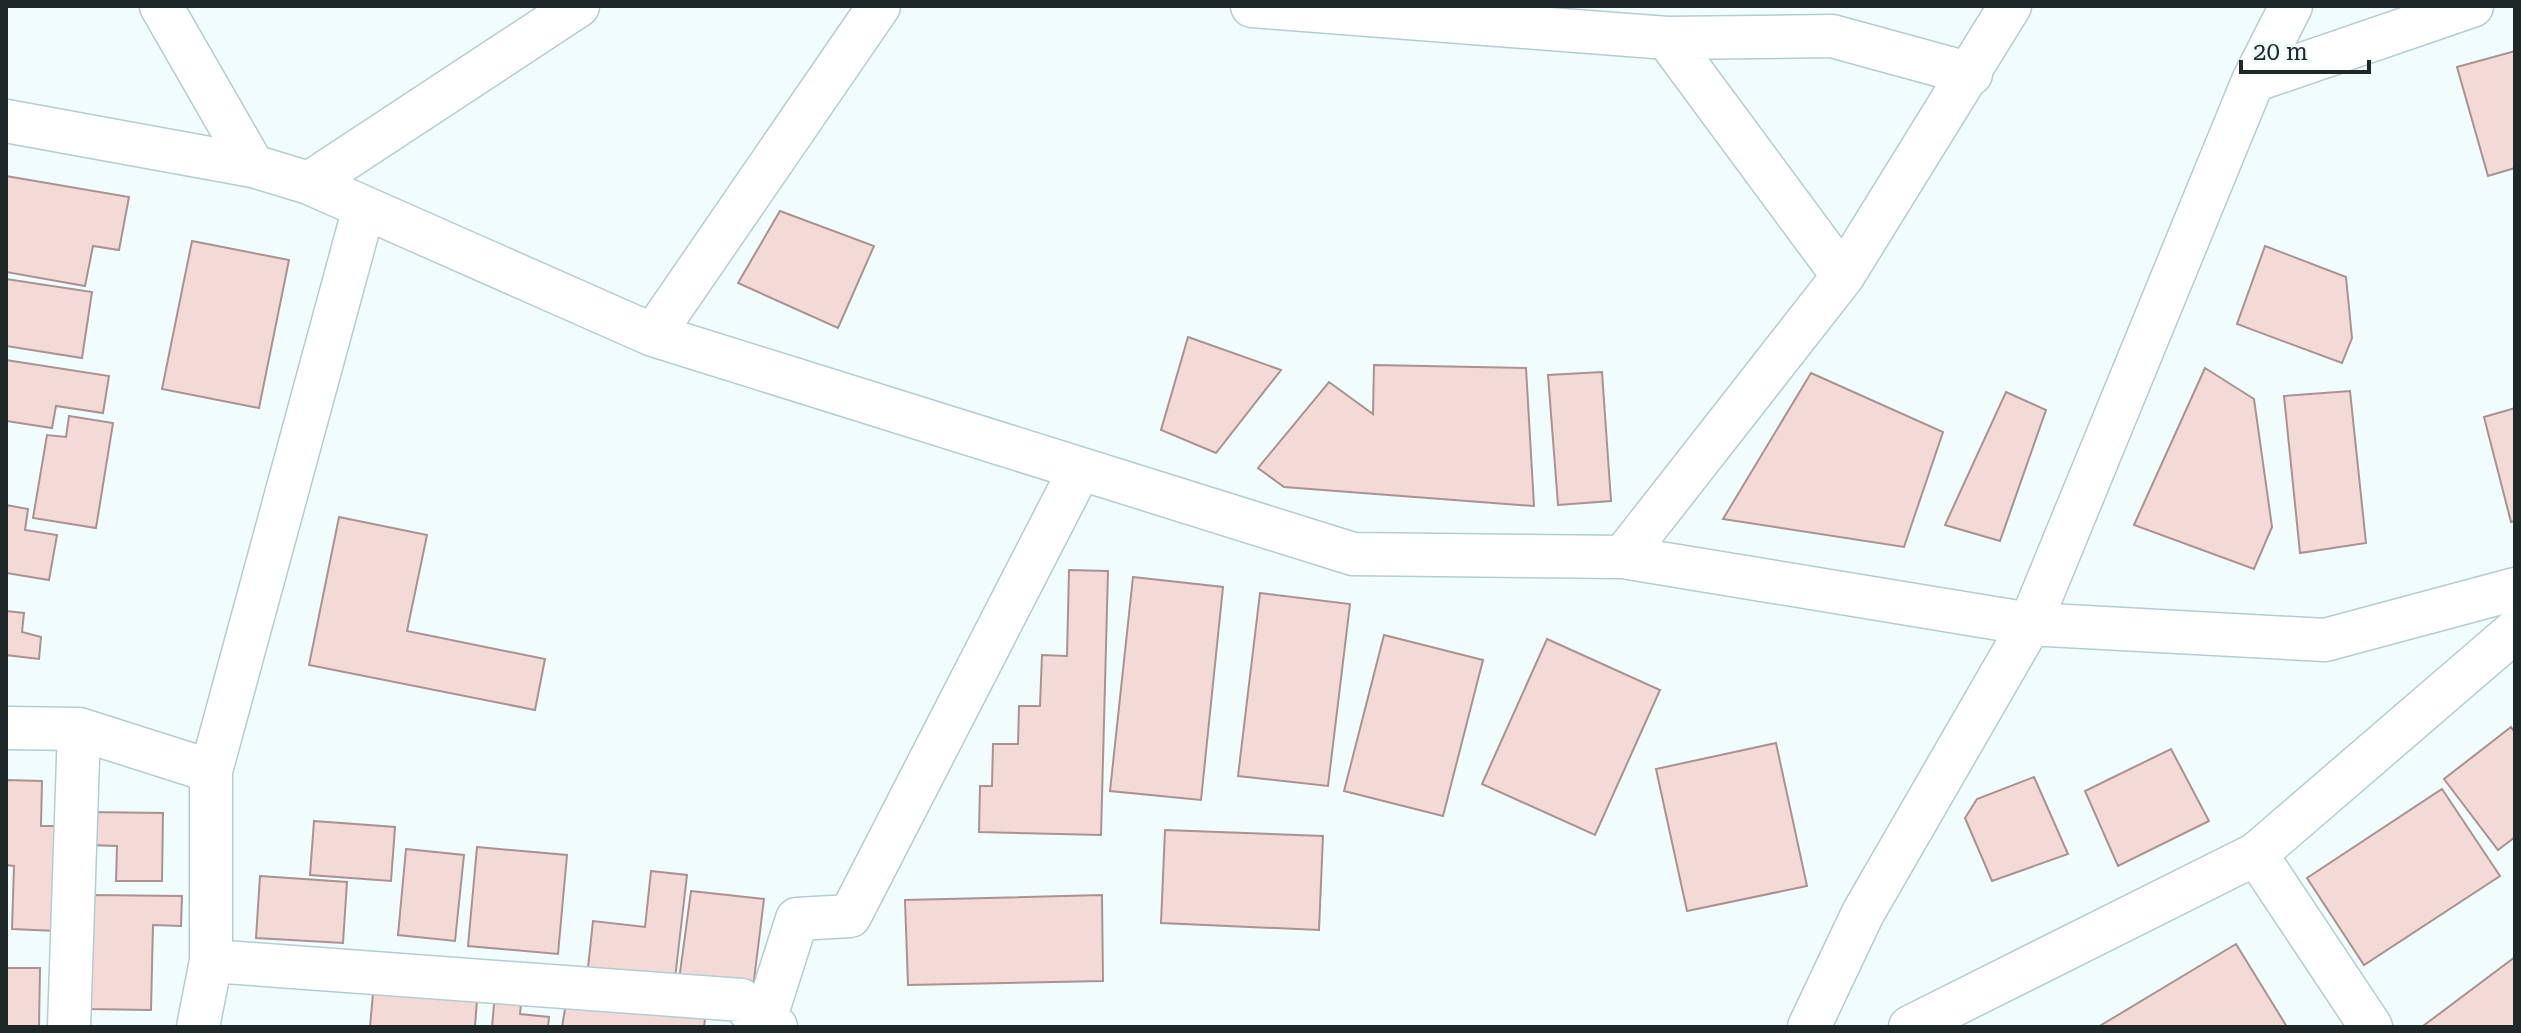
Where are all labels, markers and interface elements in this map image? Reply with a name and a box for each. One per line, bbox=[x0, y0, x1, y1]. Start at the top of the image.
scale bar bbox=[2241, 24, 2369, 74]
text: 20 m bbox=[2253, 38, 2308, 66]

